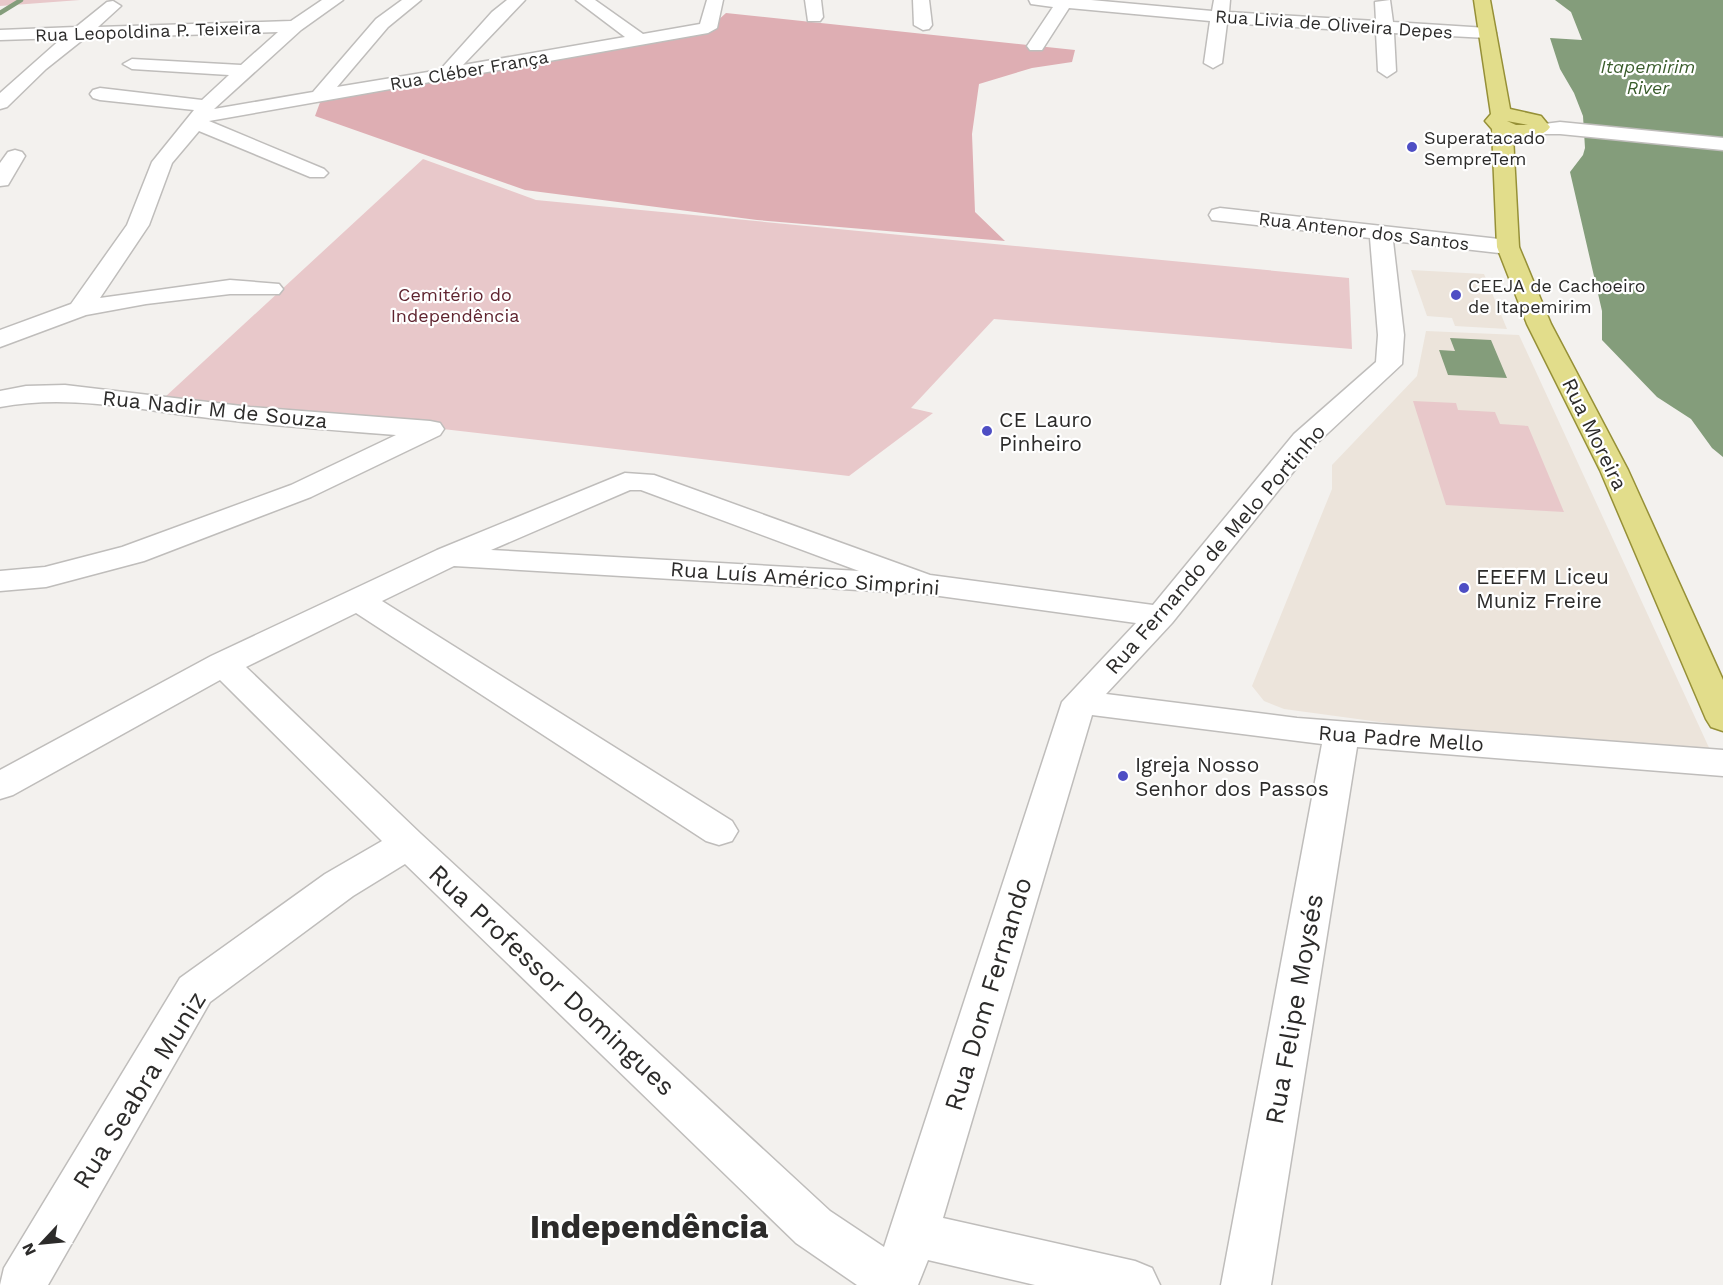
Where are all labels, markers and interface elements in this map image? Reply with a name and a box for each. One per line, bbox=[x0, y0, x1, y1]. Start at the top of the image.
street label: Rua Livia de Oliveira Depes bbox=[1215, 5, 1453, 43]
street label: Rua Leopoldina P. Teixeira bbox=[35, 17, 261, 45]
street label: Rua Cléber França bbox=[388, 46, 550, 94]
water label: Itapemirim River bbox=[1601, 56, 1695, 98]
place label: Superatacado SempreTem bbox=[1424, 127, 1545, 169]
marker: Superatacado SempreTem bbox=[1405, 140, 1419, 154]
street label: Rua Antenor dos Santos bbox=[1258, 208, 1470, 254]
place label: CEEJA de Cachoeiro de Itapemirim bbox=[1468, 275, 1646, 317]
park label: Cemitério do Independência bbox=[391, 284, 519, 326]
marker: CEEJA de Cachoeiro de Itapemirim bbox=[1449, 288, 1463, 302]
street label: Rua Moreira bbox=[1557, 374, 1633, 494]
street label: Rua Nadir M de Souza bbox=[101, 385, 329, 433]
place label: CE Lauro Pinheiro bbox=[999, 407, 1092, 456]
street label: Rua Fernando de Melo Portinho bbox=[1100, 419, 1330, 679]
marker: CE Lauro Pinheiro bbox=[980, 424, 994, 438]
street label: Rua Luís Américo Simprini bbox=[669, 556, 941, 600]
place label: EEEFM Liceu Muniz Freire bbox=[1476, 564, 1609, 613]
marker: EEEFM Liceu Muniz Freire bbox=[1457, 581, 1471, 595]
street label: Rua Padre Mello bbox=[1317, 720, 1485, 756]
place label: Igreja Nosso Senhor dos Passos bbox=[1135, 752, 1329, 801]
marker: Igreja Nosso Senhor dos Passos bbox=[1116, 769, 1130, 783]
street label: Rua Professor Domingues bbox=[423, 858, 681, 1102]
street label: Rua Dom Fernando bbox=[938, 873, 1038, 1115]
street label: Rua Felipe Moysés bbox=[1259, 892, 1329, 1126]
street label: Rua Seabra Muniz bbox=[66, 986, 212, 1194]
district label: Independência bbox=[530, 1207, 768, 1246]
north arrow bbox=[12, 1213, 72, 1273]
text: N bbox=[18, 1240, 40, 1259]

